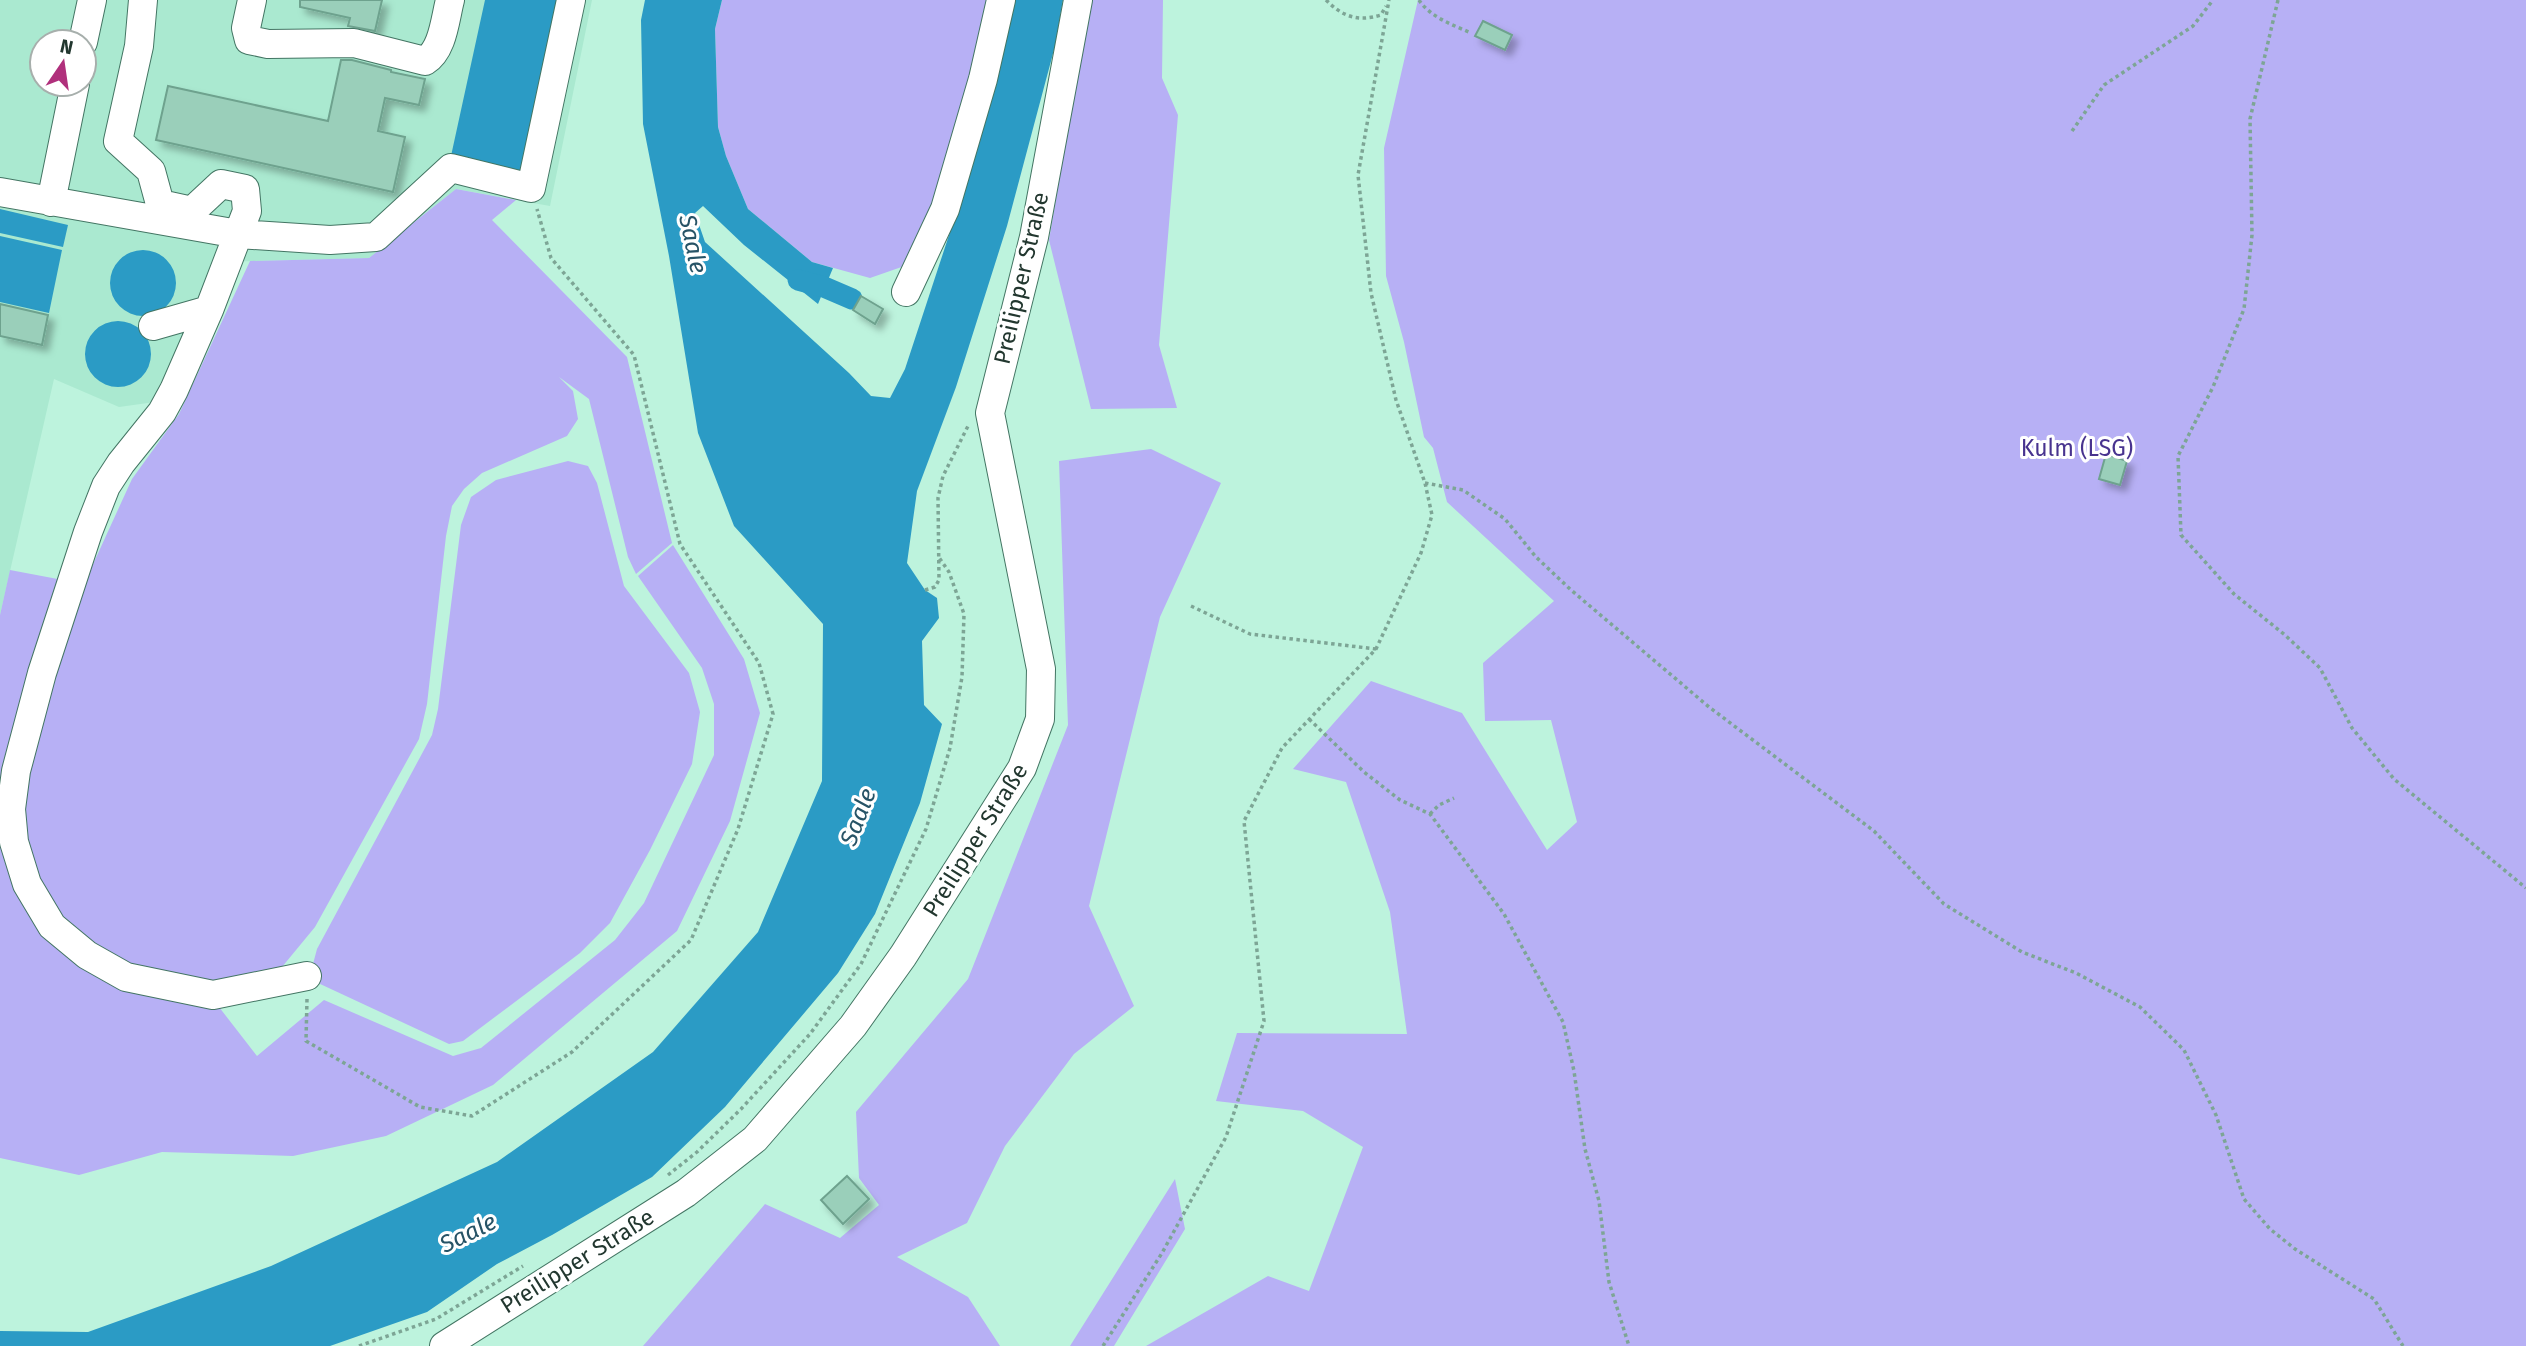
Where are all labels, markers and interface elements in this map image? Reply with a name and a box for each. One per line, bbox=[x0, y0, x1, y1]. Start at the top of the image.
north arrow bbox=[28, 28, 98, 98]
text: N bbox=[58, 34, 75, 60]
street label: Preilipper Straße bbox=[988, 189, 1054, 367]
water label: Saale bbox=[673, 211, 713, 276]
park label: Kulm (LSG) bbox=[2021, 434, 2133, 462]
street label: Preilipper Straße bbox=[917, 758, 1033, 922]
water label: Saale bbox=[834, 784, 882, 851]
street label: Preilipper Straße bbox=[495, 1203, 659, 1319]
water label: Saale bbox=[434, 1207, 501, 1259]

